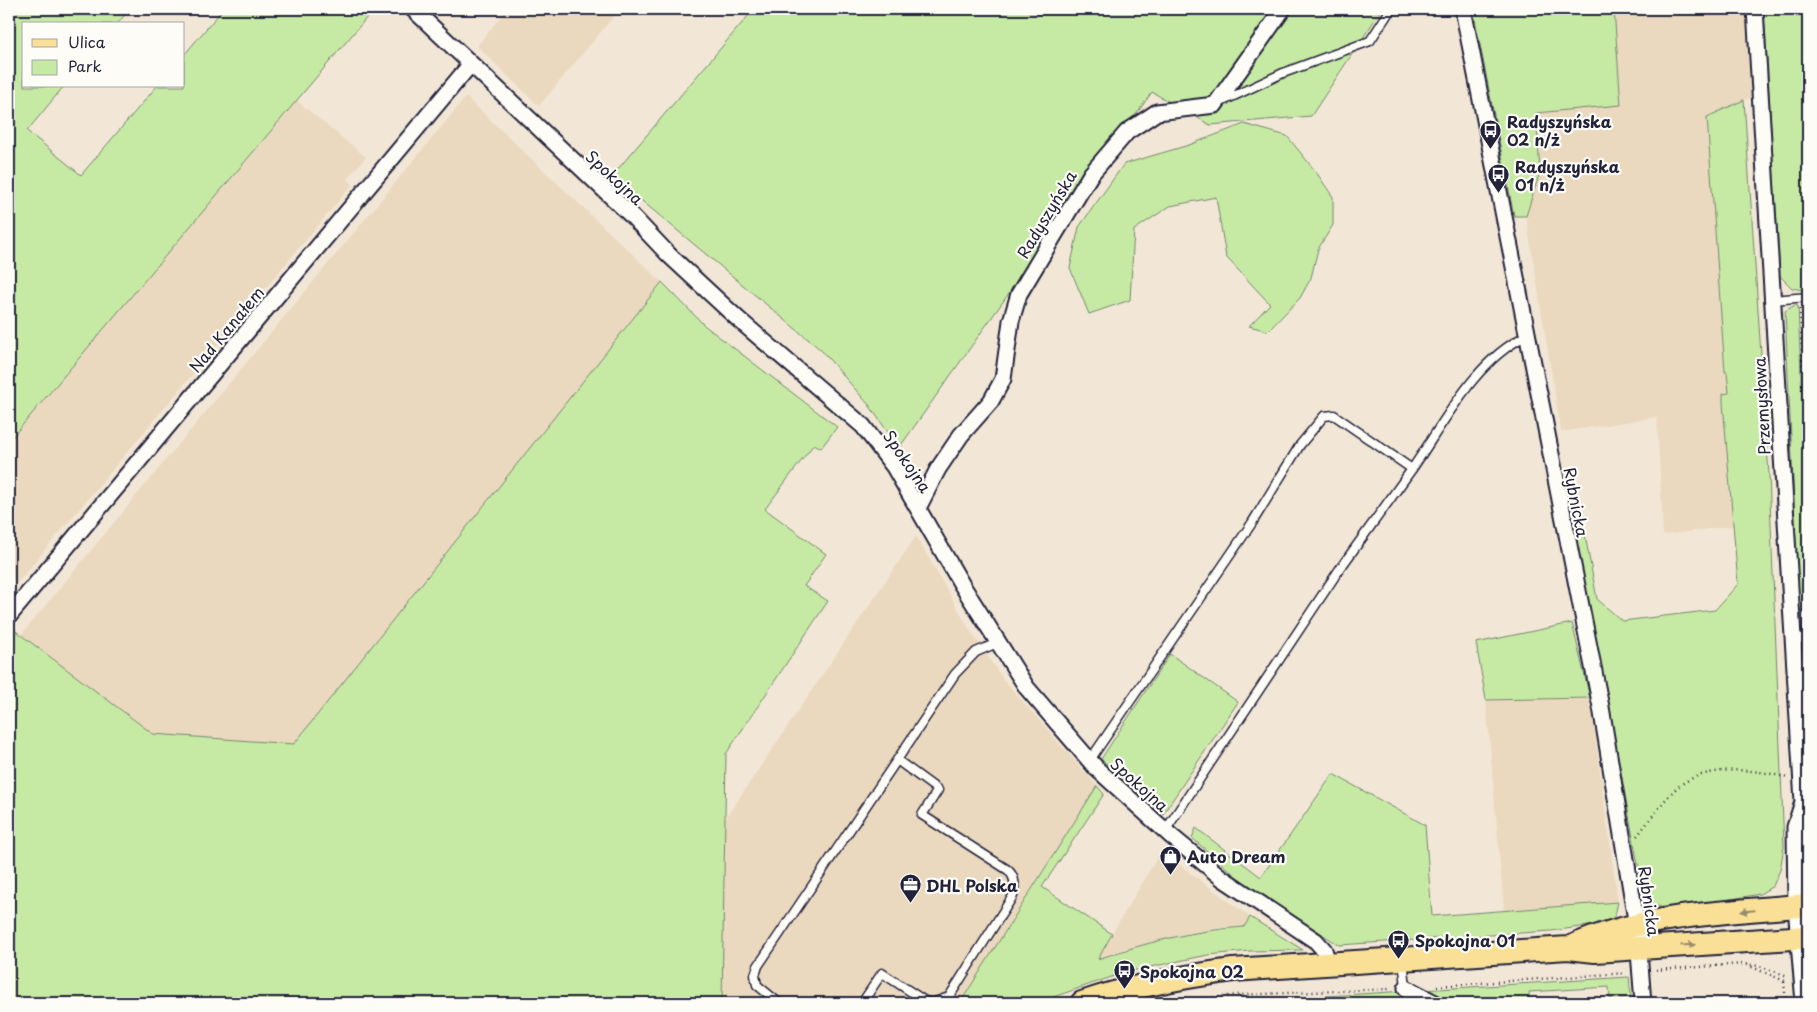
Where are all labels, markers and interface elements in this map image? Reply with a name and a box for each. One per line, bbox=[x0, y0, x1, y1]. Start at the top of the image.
legend bbox=[22, 22, 185, 88]
text: Ulica bbox=[68, 30, 106, 53]
text: Park bbox=[68, 54, 102, 77]
place label: Radyszyńska 02 n/ż bbox=[1507, 109, 1612, 151]
bus stop icon: Radyszyńska 02 n/ż bbox=[1479, 118, 1503, 149]
street label: Spokojna bbox=[581, 144, 649, 210]
place label: Radyszyńska 01 n/ż bbox=[1515, 154, 1620, 196]
bus stop icon: Radyszyńska 01 n/ż bbox=[1487, 163, 1511, 194]
street label: Radyszyńska bbox=[1010, 165, 1082, 263]
street label: Nad Kanałem bbox=[183, 281, 269, 377]
street label: Przemysłowa bbox=[1746, 356, 1776, 455]
street label: Spokojna bbox=[878, 425, 938, 497]
street label: Rybnicka bbox=[1558, 465, 1596, 539]
street label: Spokojna bbox=[1106, 751, 1174, 817]
shop icon: Auto Dream bbox=[1159, 844, 1183, 875]
place label: Auto Dream bbox=[1187, 844, 1286, 868]
street label: Rybnicka bbox=[1633, 864, 1667, 938]
office icon: DHL Polska bbox=[898, 873, 922, 904]
place label: DHL Polska bbox=[926, 873, 1018, 897]
one-way arrow bbox=[1739, 907, 1755, 915]
bus stop icon: Spokojna 01 bbox=[1387, 928, 1411, 959]
place label: Spokojna 01 bbox=[1415, 928, 1516, 952]
one-way arrow bbox=[1680, 940, 1696, 948]
bus stop icon: Spokojna 02 bbox=[1112, 959, 1136, 990]
place label: Spokojna 02 bbox=[1140, 959, 1244, 983]

